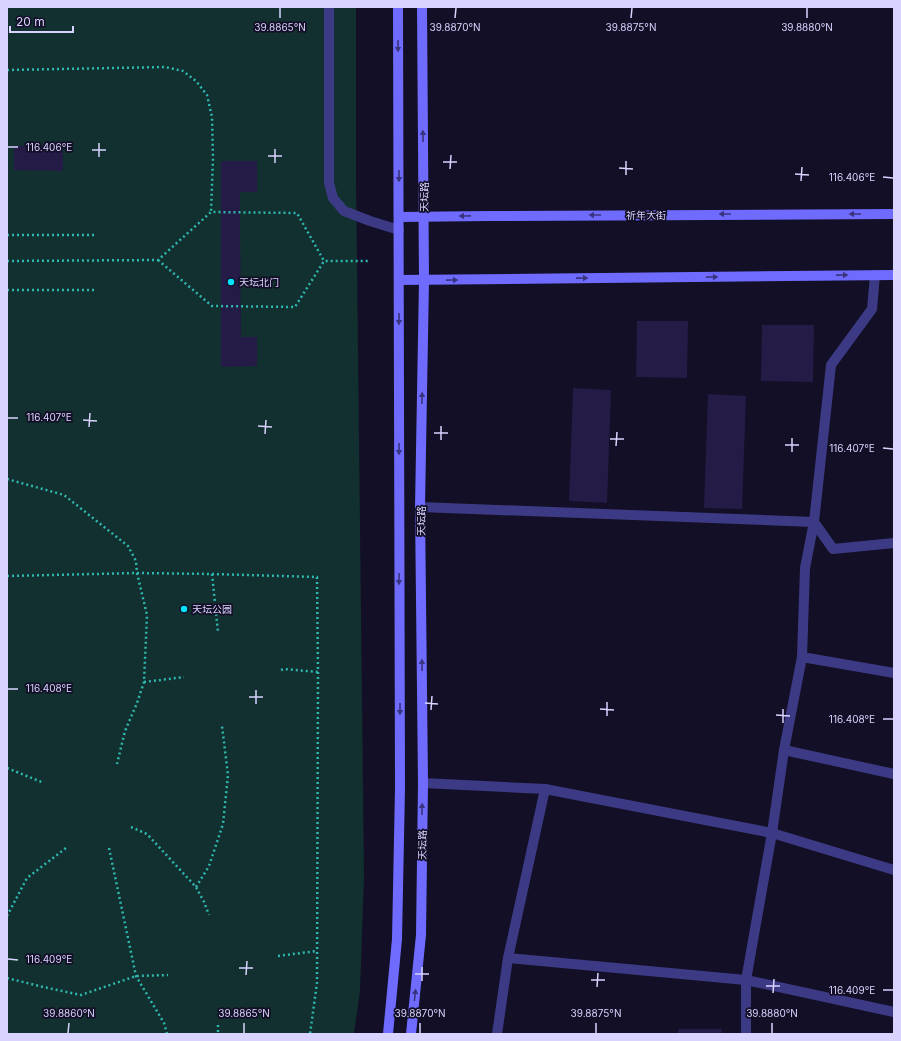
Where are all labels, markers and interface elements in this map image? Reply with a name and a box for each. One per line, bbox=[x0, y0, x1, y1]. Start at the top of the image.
scale bar bbox=[10, 8, 73, 34]
text: 20 m bbox=[16, 14, 45, 29]
text: 39.8865°N bbox=[254, 21, 306, 33]
text: 39.8870°N bbox=[429, 21, 481, 33]
text: 39.8875°N bbox=[606, 21, 656, 33]
text: 39.8880°N bbox=[781, 21, 833, 33]
one-way arrow bbox=[395, 40, 401, 53]
one-way arrow bbox=[420, 130, 427, 142]
text: 116.406°E bbox=[26, 141, 72, 153]
one-way arrow bbox=[396, 170, 402, 183]
text: 116.406°E bbox=[829, 171, 875, 183]
street label: 天坛路 bbox=[418, 182, 430, 212]
street label: 祈年大街 bbox=[626, 209, 666, 221]
one-way arrow bbox=[718, 211, 731, 217]
one-way arrow bbox=[848, 211, 861, 217]
one-way arrow bbox=[588, 212, 601, 218]
one-way arrow bbox=[458, 213, 471, 219]
one-way arrow bbox=[836, 272, 849, 278]
one-way arrow bbox=[706, 274, 719, 280]
one-way arrow bbox=[576, 275, 589, 281]
place label: 天坛北门 bbox=[239, 276, 279, 288]
one-way arrow bbox=[446, 276, 458, 283]
marker: 天坛北门 bbox=[226, 277, 236, 287]
one-way arrow bbox=[396, 313, 402, 326]
one-way arrow bbox=[419, 391, 425, 404]
text: 116.407°E bbox=[26, 411, 72, 423]
text: 116.407°E bbox=[829, 442, 875, 454]
one-way arrow bbox=[396, 443, 402, 456]
street label: 天坛路 bbox=[415, 506, 427, 536]
one-way arrow bbox=[396, 573, 402, 586]
place label: 天坛公园 bbox=[192, 603, 232, 615]
marker: 天坛公园 bbox=[179, 604, 189, 614]
one-way arrow bbox=[419, 658, 425, 671]
text: 116.408°E bbox=[26, 682, 72, 694]
one-way arrow bbox=[397, 703, 403, 716]
text: 116.408°E bbox=[829, 713, 875, 725]
one-way arrow bbox=[419, 802, 425, 815]
street label: 天坛路 bbox=[416, 830, 428, 860]
text: 116.409°E bbox=[26, 953, 72, 965]
text: 116.409°E bbox=[829, 984, 875, 996]
one-way arrow bbox=[411, 989, 418, 1001]
text: 39.8860°N bbox=[43, 1007, 95, 1019]
text: 39.8865°N bbox=[218, 1007, 270, 1019]
text: 39.8870°N bbox=[394, 1007, 446, 1019]
text: 39.8875°N bbox=[571, 1007, 621, 1019]
text: 39.8880°N bbox=[746, 1007, 798, 1019]

